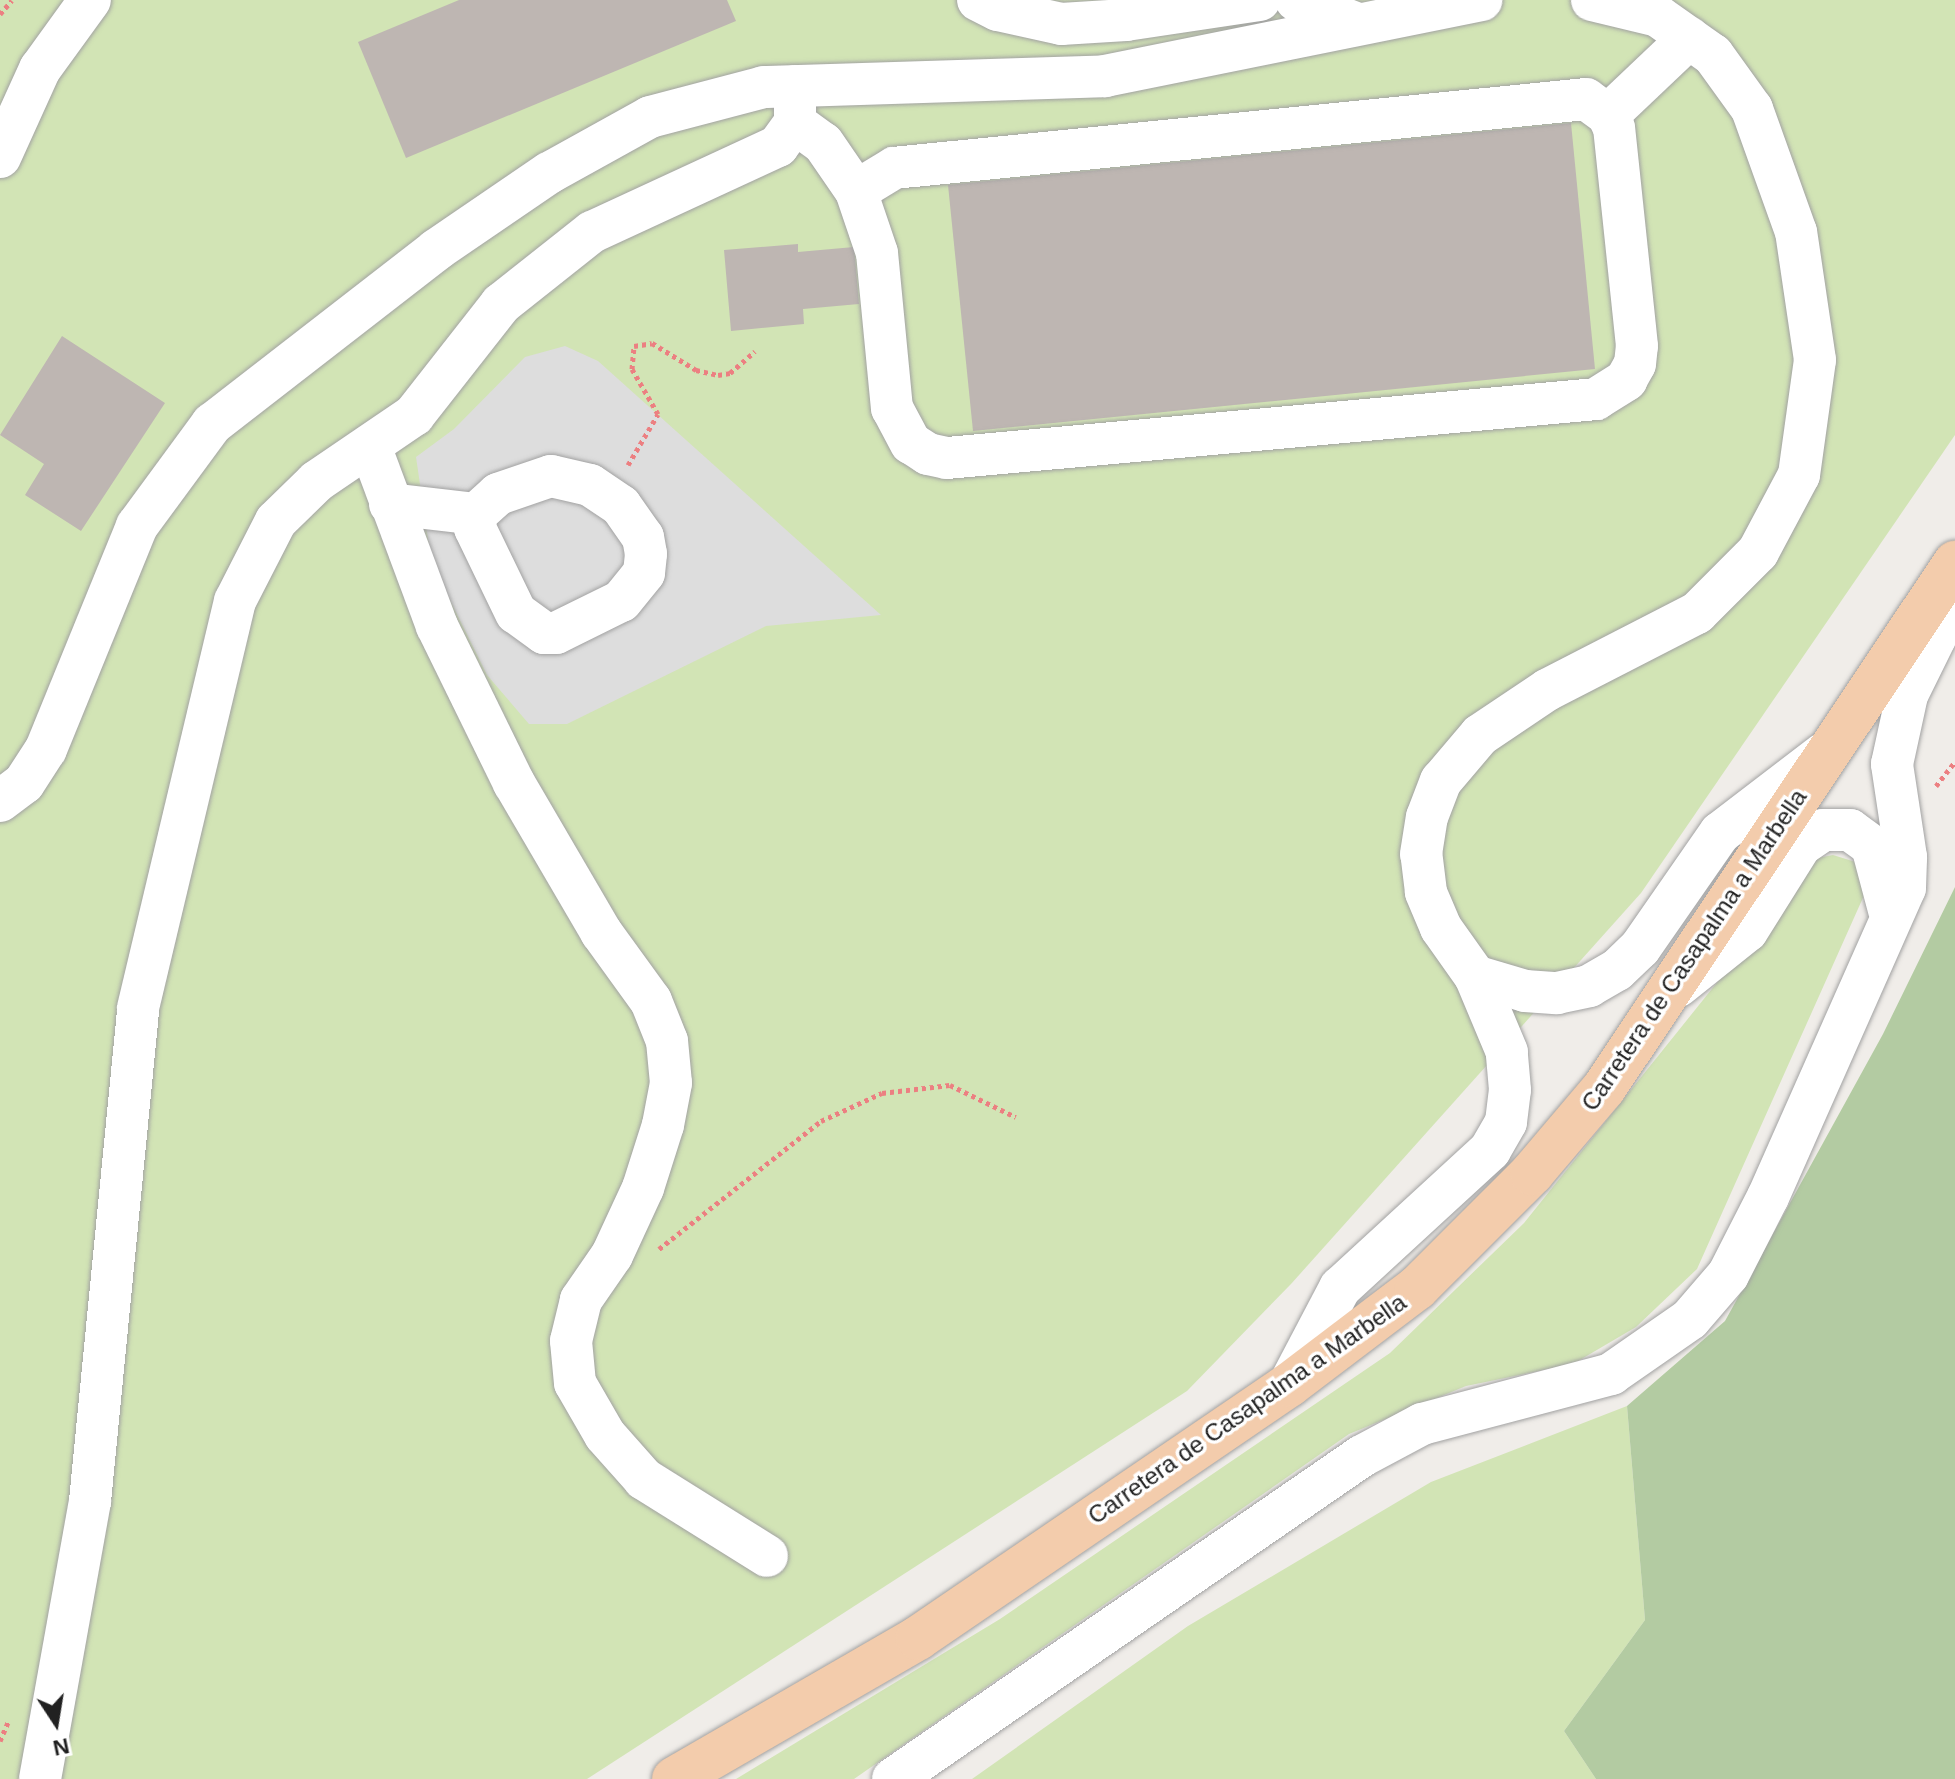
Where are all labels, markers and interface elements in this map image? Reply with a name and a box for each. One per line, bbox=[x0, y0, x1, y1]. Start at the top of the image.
street label: Carretera de Casapalma a Marbella bbox=[1575, 784, 1813, 1116]
street label: Carretera de Casapalma a Marbella bbox=[1082, 1288, 1412, 1530]
north arrow bbox=[16, 1683, 96, 1763]
text: N bbox=[51, 1733, 71, 1761]

